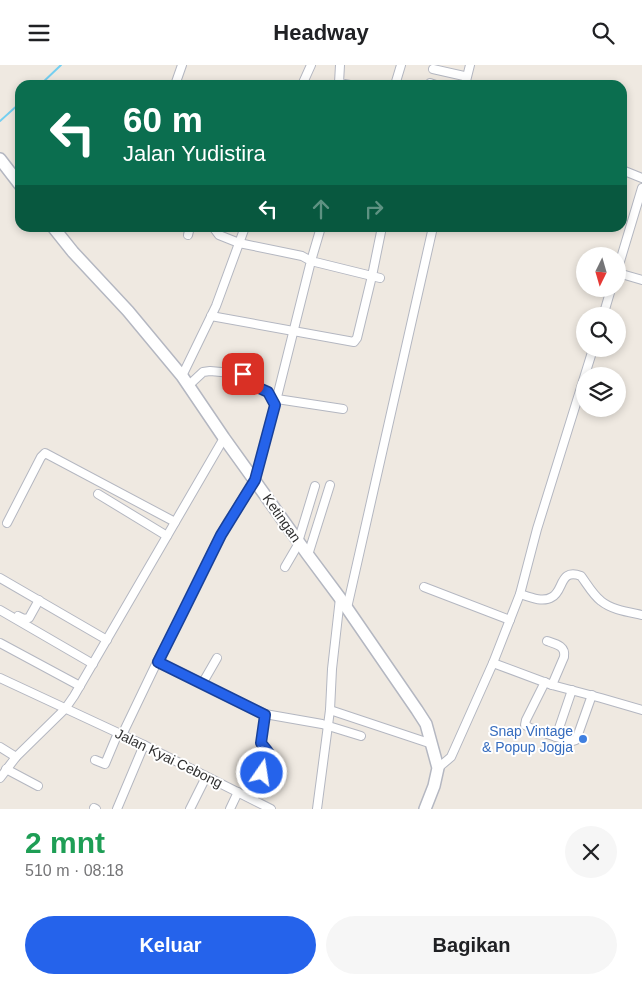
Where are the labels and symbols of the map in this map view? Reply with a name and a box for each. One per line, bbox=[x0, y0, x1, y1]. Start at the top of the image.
north arrow bbox=[576, 247, 626, 297]
pin bbox=[222, 353, 264, 395]
street label: Ketingan bbox=[260, 491, 304, 545]
place label: Snap Vintage & Popup Jogja bbox=[482, 723, 573, 755]
street label: Jalan Kyai Cebong bbox=[113, 725, 225, 791]
marker: Snap Vintage & Popup Jogja bbox=[577, 733, 589, 745]
position arrow bbox=[235, 746, 287, 798]

